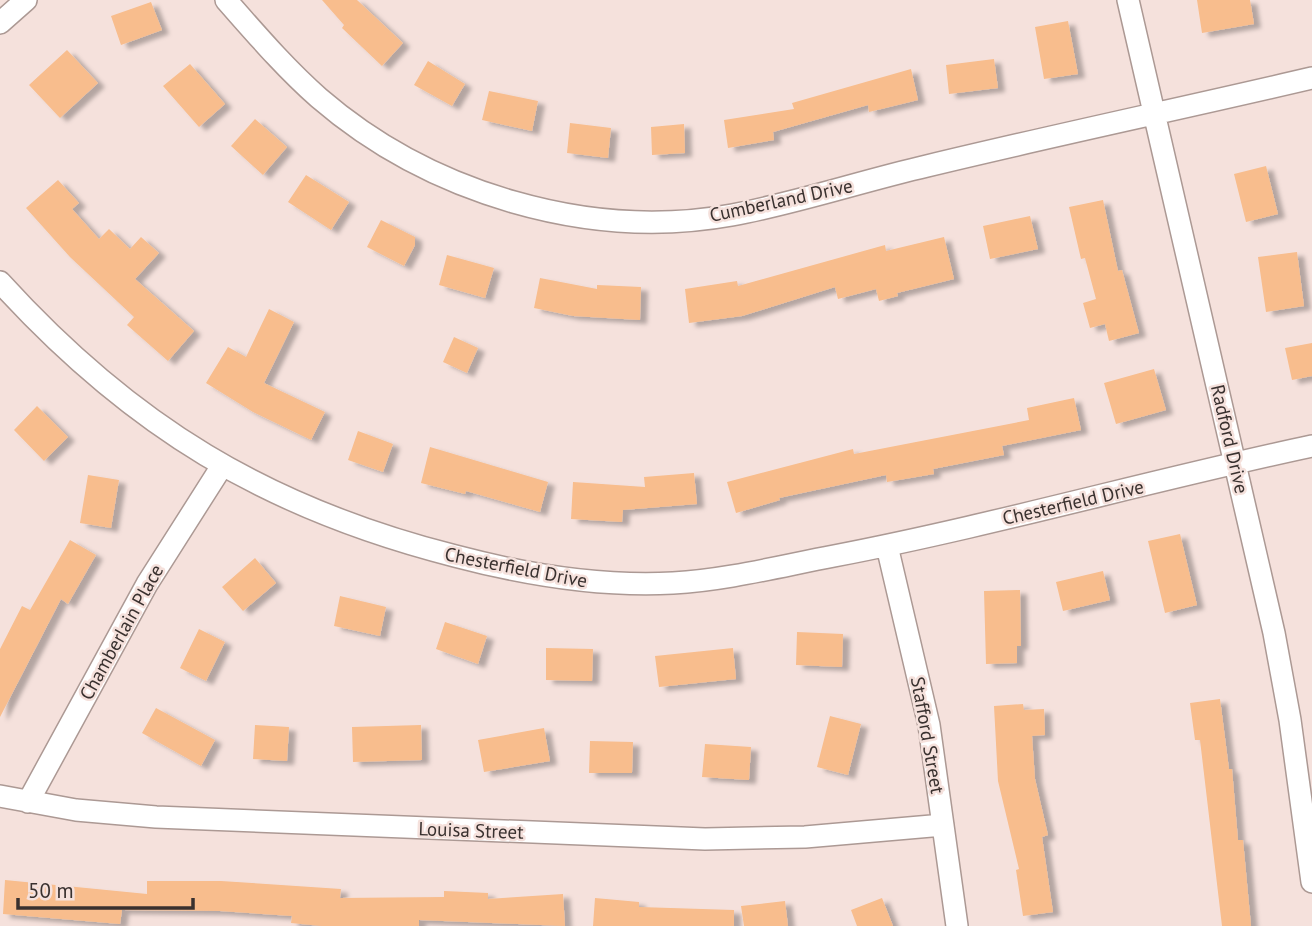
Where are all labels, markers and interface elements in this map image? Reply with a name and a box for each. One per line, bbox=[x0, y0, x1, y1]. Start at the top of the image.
street label: Cumberland Drive bbox=[707, 173, 855, 227]
street label: Radford Drive bbox=[1206, 382, 1254, 496]
street label: Chesterfield Drive bbox=[1000, 474, 1146, 530]
street label: Chesterfield Drive bbox=[443, 541, 589, 593]
street label: Chamberlain Place bbox=[74, 560, 168, 704]
street label: Stafford Street bbox=[906, 675, 950, 796]
street label: Louisa Street bbox=[418, 816, 525, 844]
scale bar bbox=[18, 866, 192, 910]
text: 50 m bbox=[28, 877, 74, 904]

